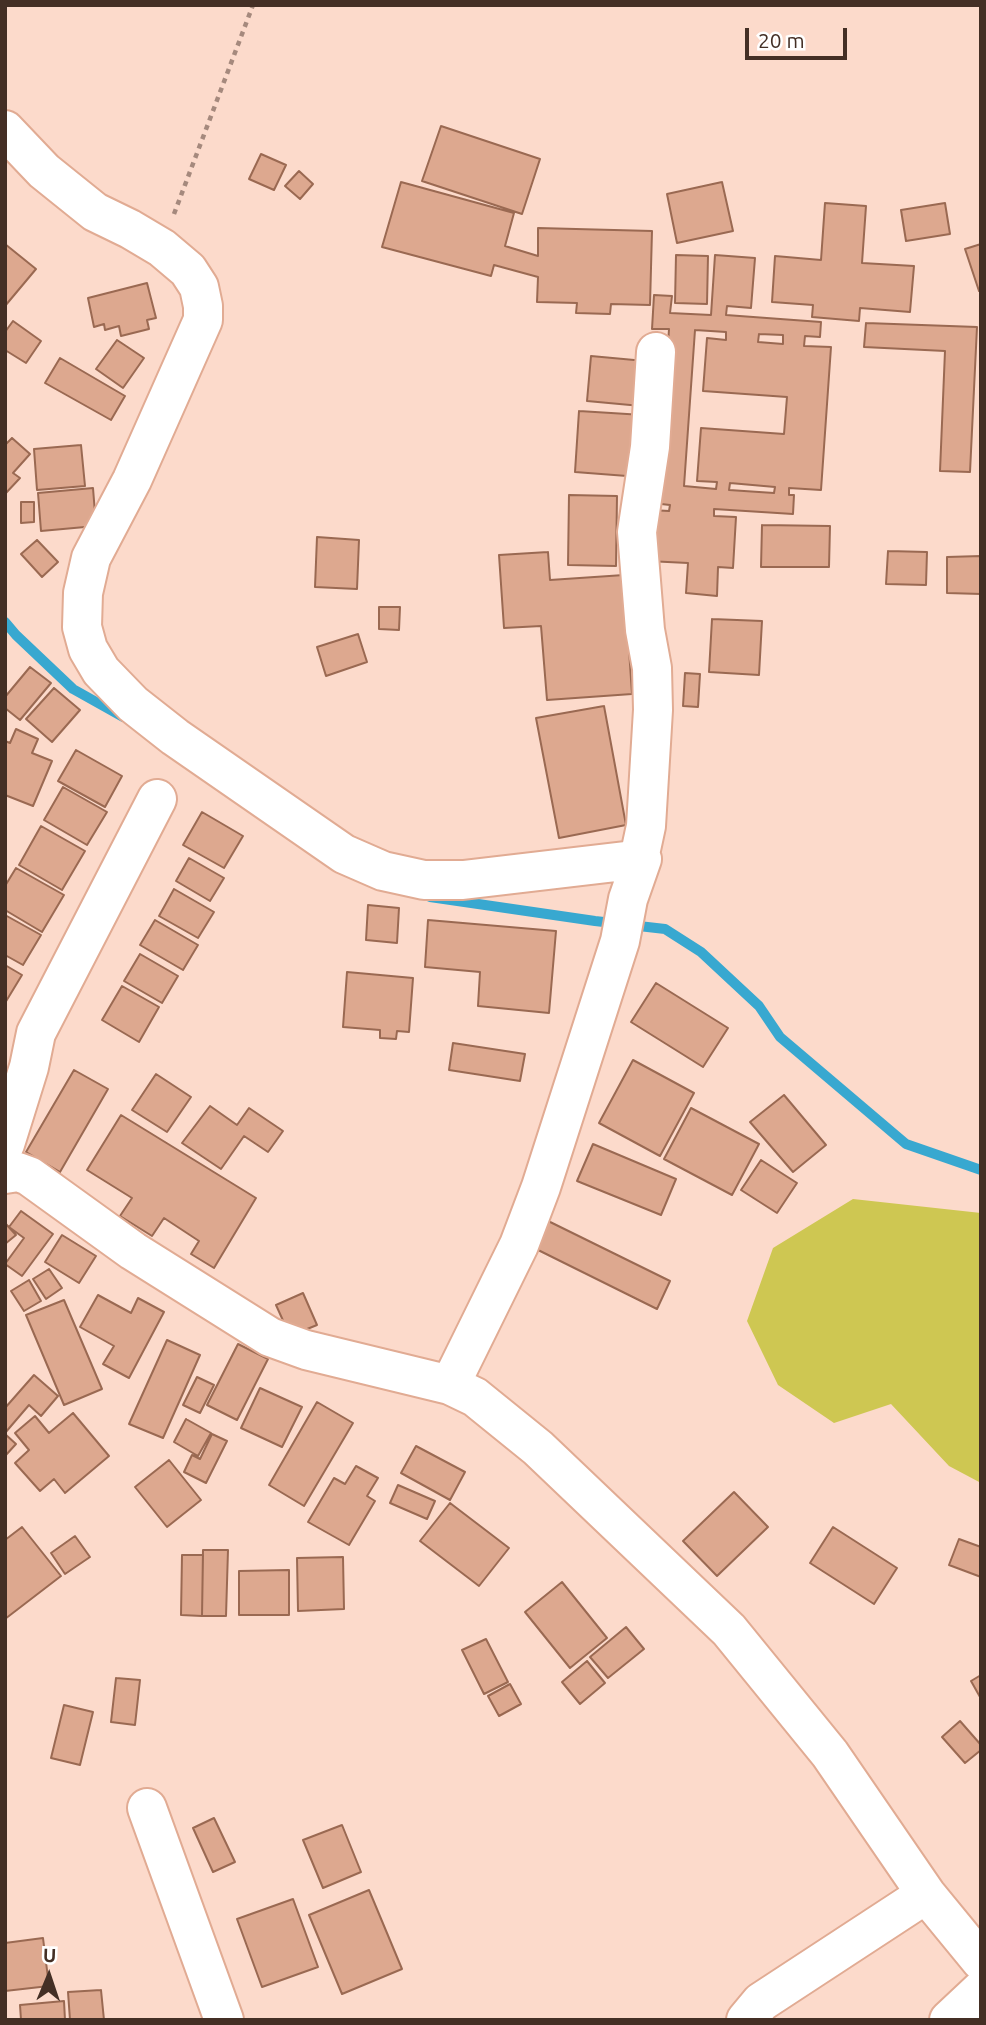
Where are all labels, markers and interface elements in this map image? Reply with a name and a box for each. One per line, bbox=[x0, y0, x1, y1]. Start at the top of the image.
scale bar bbox=[748, 14, 850, 58]
text: 20 m bbox=[758, 28, 805, 52]
north arrow bbox=[14, 1941, 84, 2011]
text: U bbox=[43, 1944, 57, 1966]

